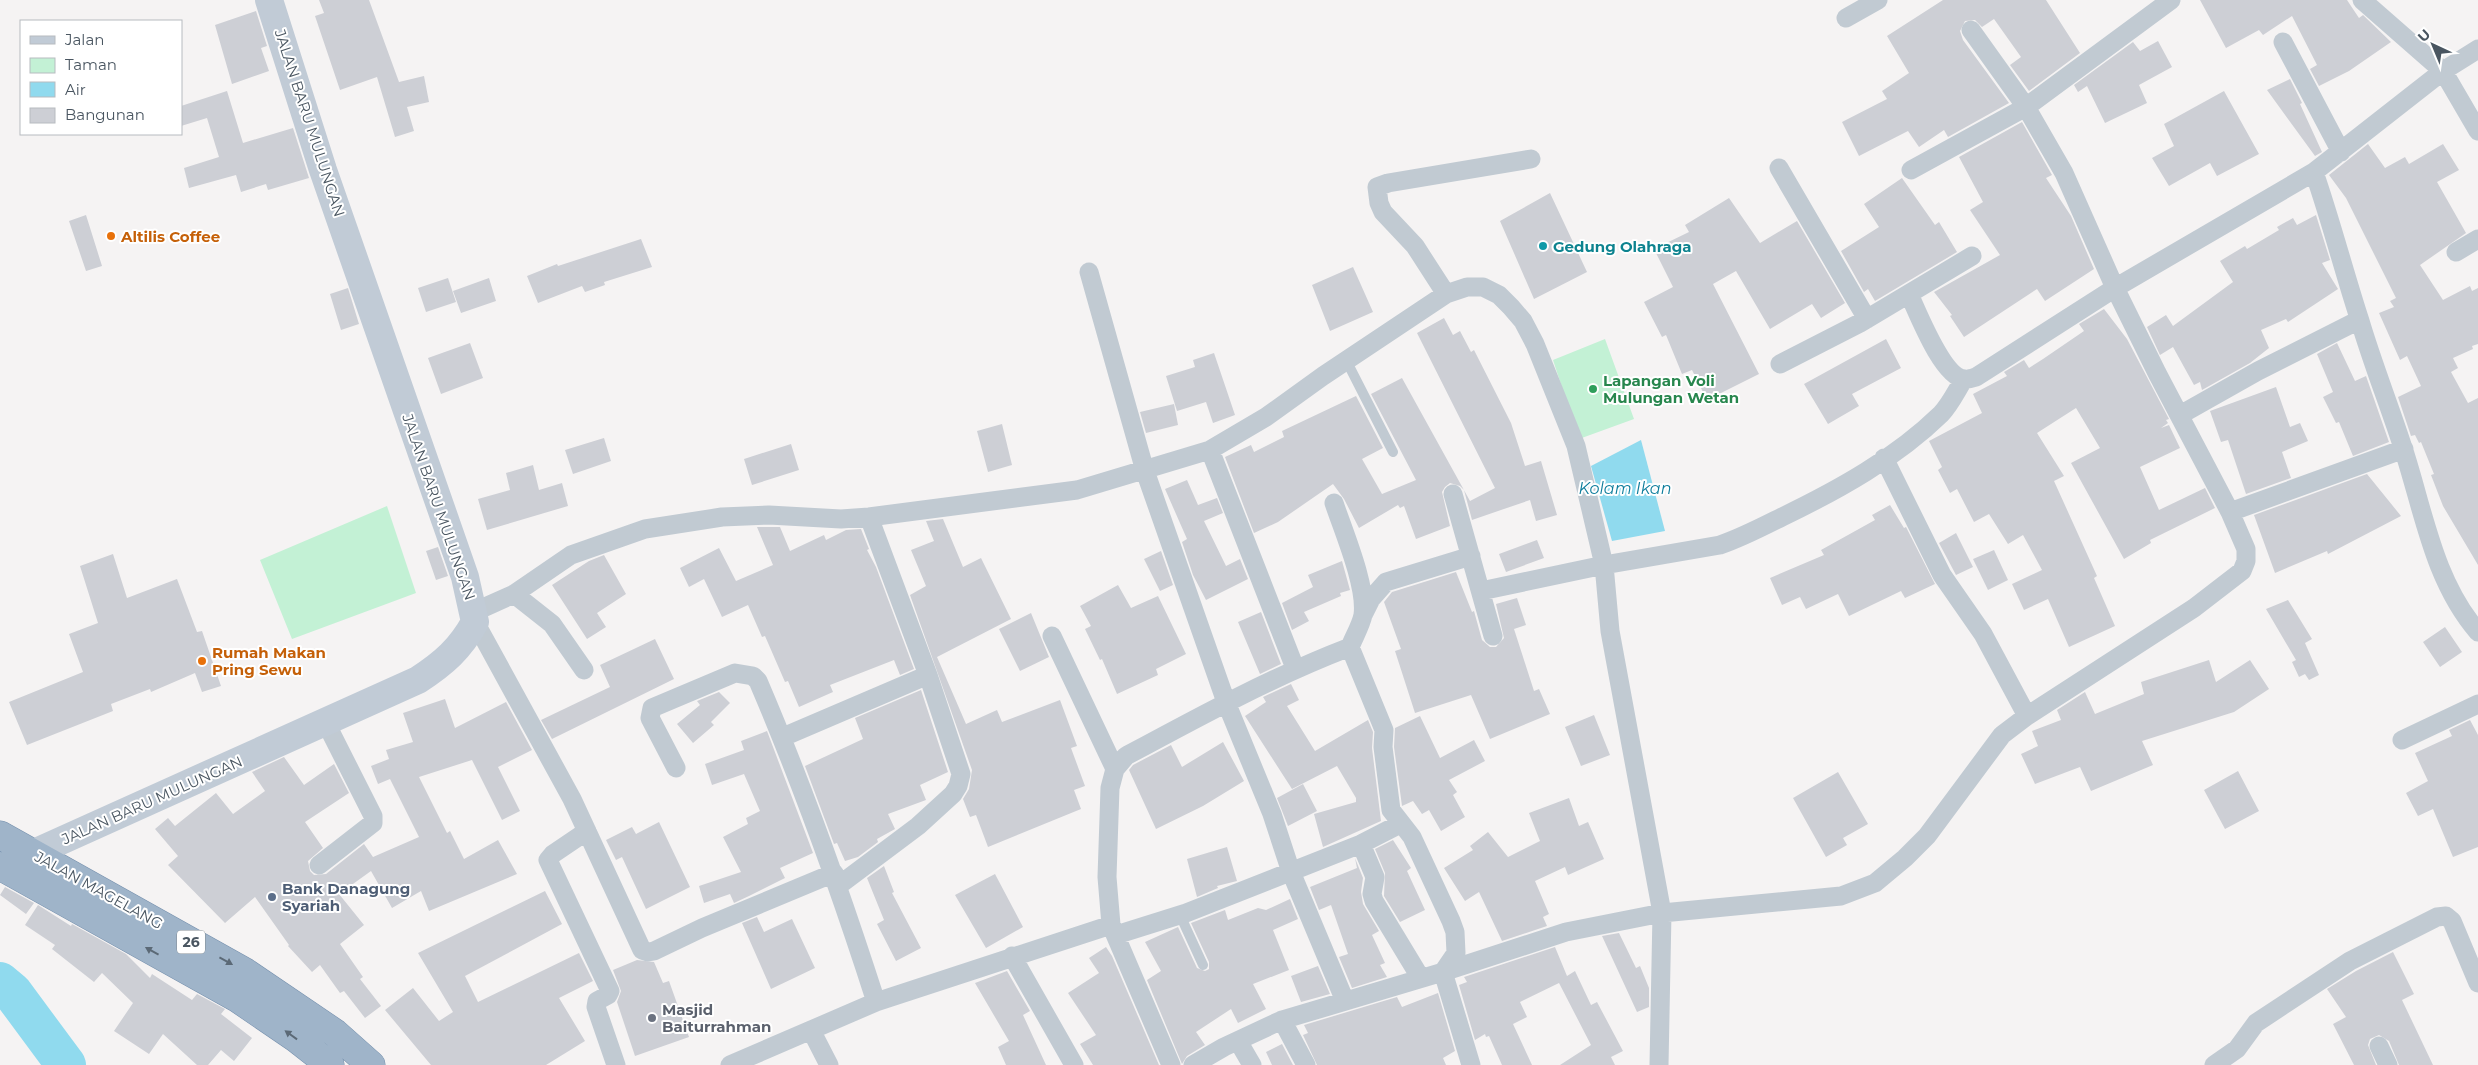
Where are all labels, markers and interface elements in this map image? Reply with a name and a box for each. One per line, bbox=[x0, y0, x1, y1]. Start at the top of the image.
legend bbox=[20, 20, 182, 135]
north arrow bbox=[2408, 20, 2458, 70]
text: U bbox=[2414, 25, 2434, 46]
street label: JALAN BARU MULUNGAN bbox=[270, 26, 349, 219]
text: Jalan bbox=[64, 30, 104, 49]
text: Taman bbox=[65, 55, 117, 74]
text: Air bbox=[65, 80, 86, 99]
text: Bangunan bbox=[65, 105, 145, 124]
place label: Altilis Coffee bbox=[120, 227, 220, 246]
marker: Altilis Coffee bbox=[105, 230, 117, 242]
place label: Gedung Olahraga bbox=[1553, 237, 1692, 256]
marker: Gedung Olahraga bbox=[1537, 240, 1549, 252]
place label: Lapangan Voli Mulungan Wetan bbox=[1603, 371, 1739, 407]
marker: Lapangan Voli Mulungan Wetan bbox=[1587, 383, 1599, 395]
street label: JALAN BARU MULUNGAN bbox=[398, 410, 480, 603]
water label: Kolam Ikan bbox=[1578, 479, 1672, 498]
place label: Rumah Makan Pring Sewu bbox=[212, 643, 326, 679]
marker: Rumah Makan Pring Sewu bbox=[196, 655, 208, 667]
street label: JALAN BARU MULUNGAN bbox=[58, 751, 245, 849]
street label: JALAN MAGELANG bbox=[31, 846, 166, 933]
place label: Bank Danagung Syariah bbox=[282, 879, 410, 915]
marker: Bank Danagung Syariah bbox=[266, 891, 278, 903]
road number: 26 bbox=[177, 930, 205, 954]
one-way arrow bbox=[145, 947, 160, 955]
one-way arrow bbox=[218, 957, 233, 965]
place label: Masjid Baiturrahman bbox=[662, 1000, 771, 1036]
marker: Masjid Baiturrahman bbox=[646, 1012, 658, 1024]
one-way arrow bbox=[284, 1030, 298, 1040]

